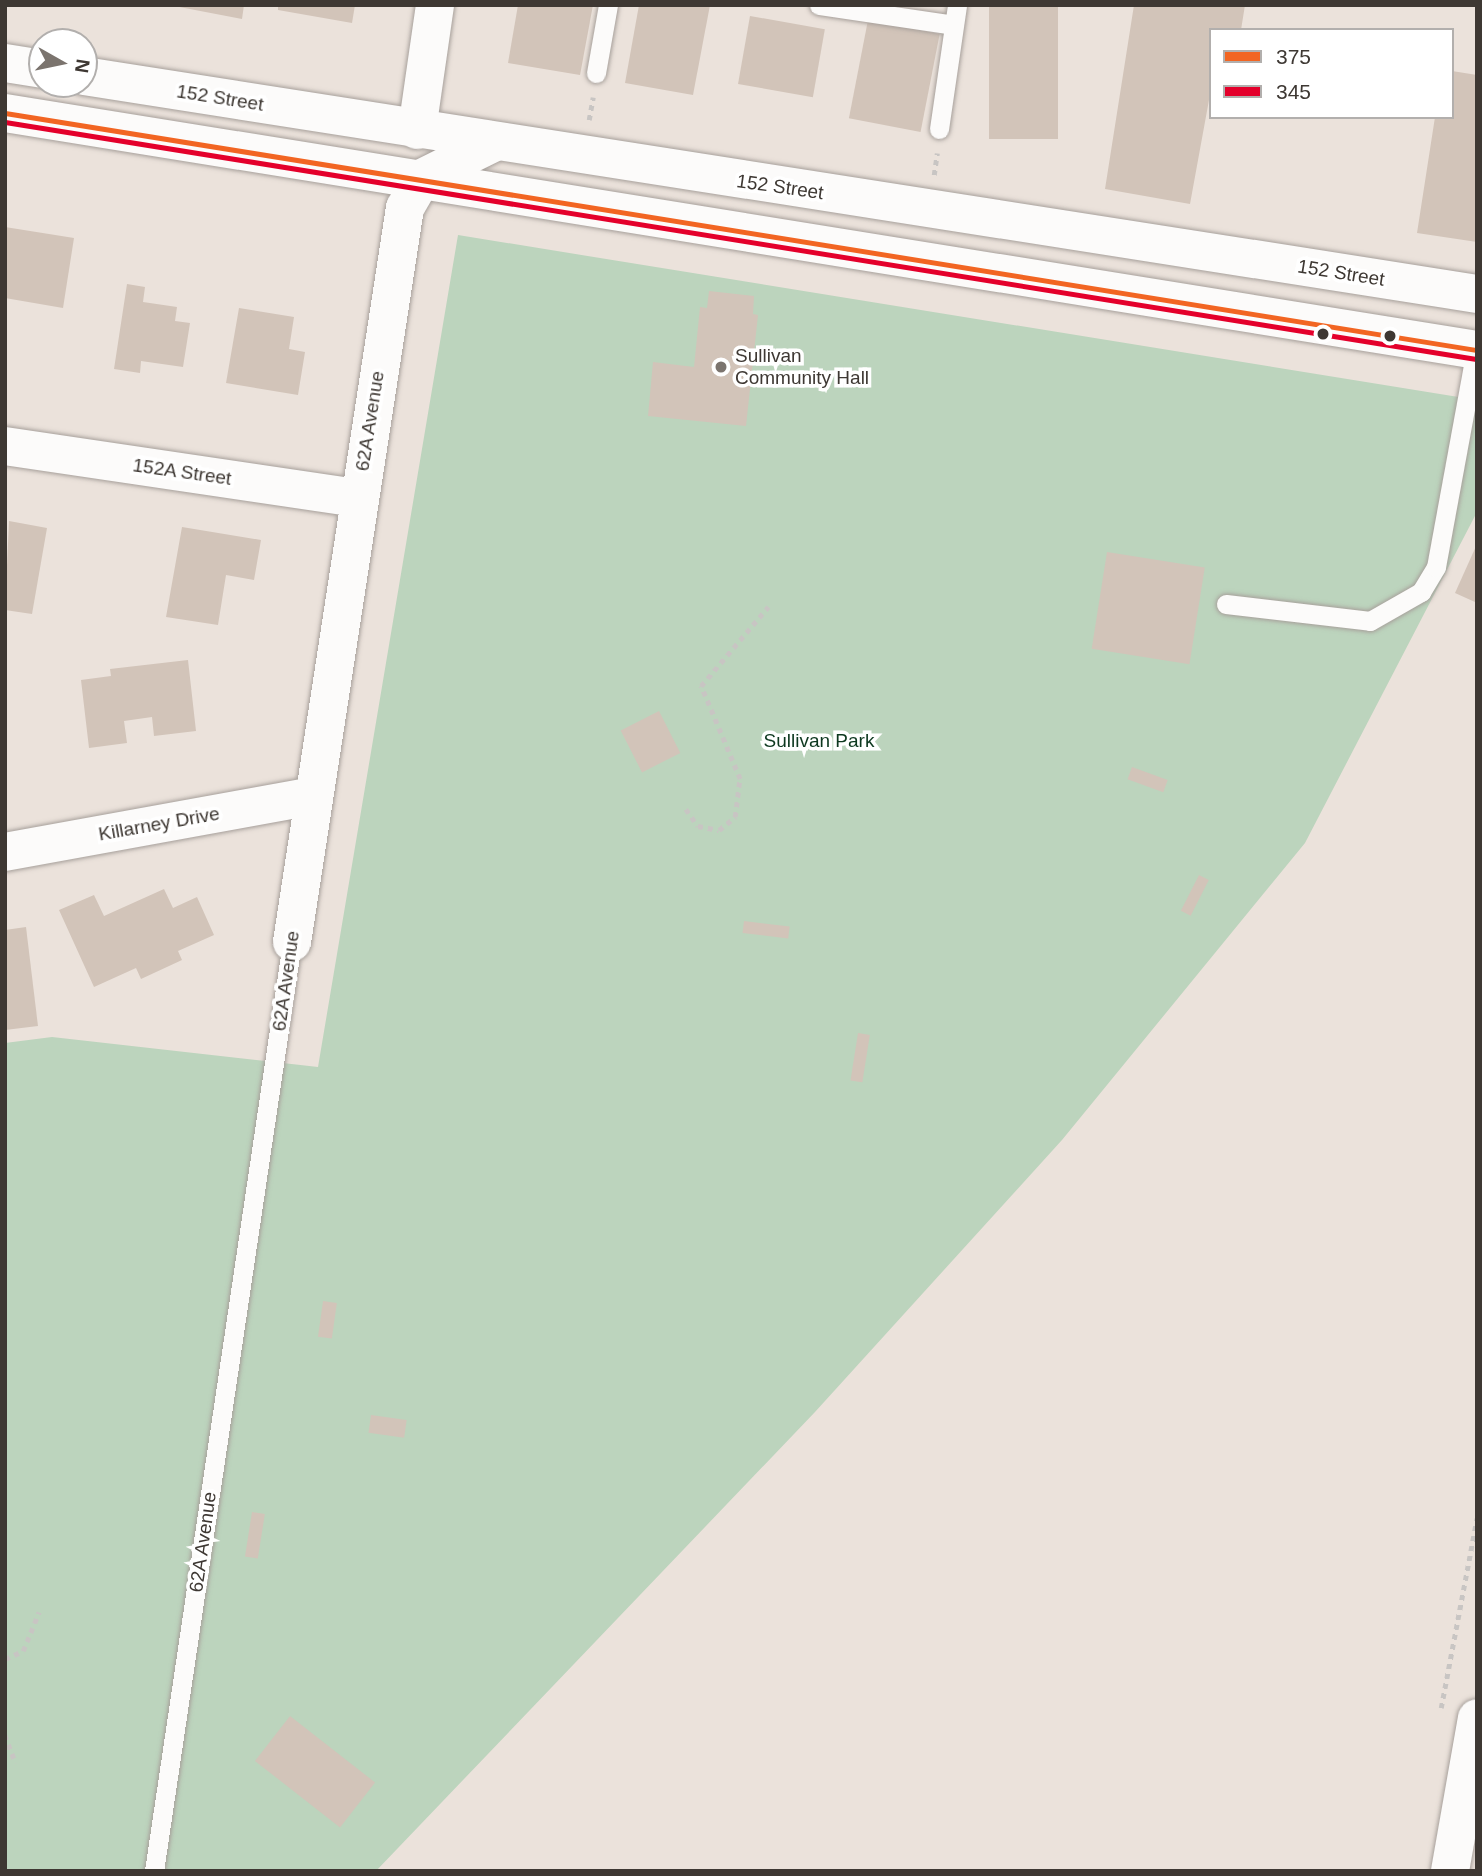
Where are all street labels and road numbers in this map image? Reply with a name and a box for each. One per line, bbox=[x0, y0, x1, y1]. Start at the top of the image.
street label: 152 Street bbox=[175, 80, 265, 116]
street label: 152 Street bbox=[735, 170, 825, 204]
street label: 152 Street bbox=[1296, 255, 1386, 291]
street label: 62A Avenue bbox=[351, 368, 389, 474]
street label: 152A Street bbox=[131, 454, 233, 490]
street label: Killarney Drive bbox=[97, 802, 221, 846]
street label: 62A Avenue bbox=[268, 928, 304, 1034]
street label: 62A Avenue bbox=[185, 1489, 221, 1595]

